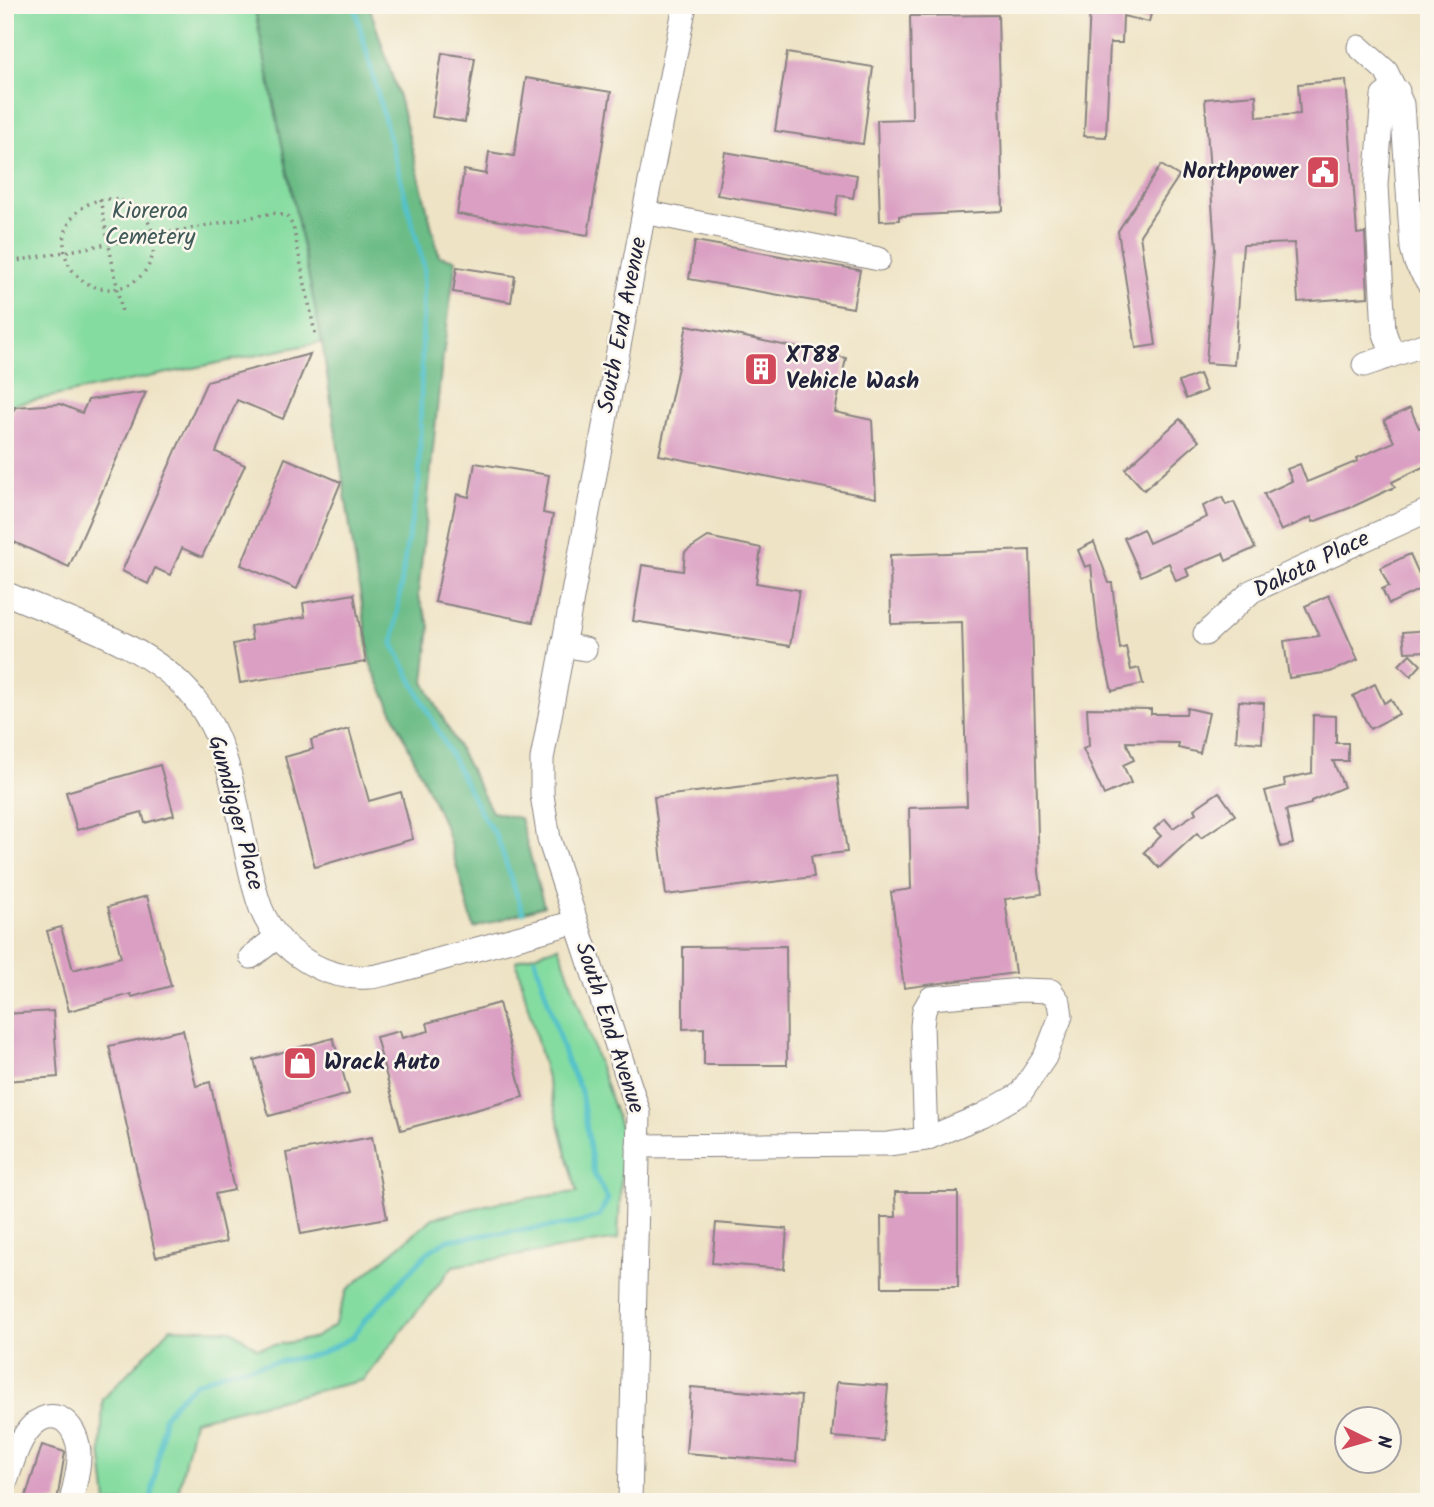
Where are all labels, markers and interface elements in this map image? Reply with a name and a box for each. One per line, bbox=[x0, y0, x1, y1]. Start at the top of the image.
public building icon: Northpower bbox=[1304, 153, 1342, 191]
place label: Northpower bbox=[1183, 154, 1300, 190]
park label: Kioreroa Cemetery bbox=[105, 194, 195, 256]
street label: South End Avenue bbox=[588, 234, 658, 416]
place label: XT88 Vehicle Wash bbox=[785, 338, 919, 400]
building icon: XT88 Vehicle Wash bbox=[742, 350, 780, 388]
street label: Dakota Place bbox=[1248, 521, 1376, 609]
street label: Gumdigger Place bbox=[197, 732, 273, 894]
street label: South End Avenue bbox=[564, 938, 654, 1118]
shop icon: Wrack Auto bbox=[281, 1044, 319, 1082]
place label: Wrack Auto bbox=[324, 1045, 440, 1081]
north arrow bbox=[1332, 1406, 1402, 1476]
text: N bbox=[1367, 1434, 1398, 1449]

